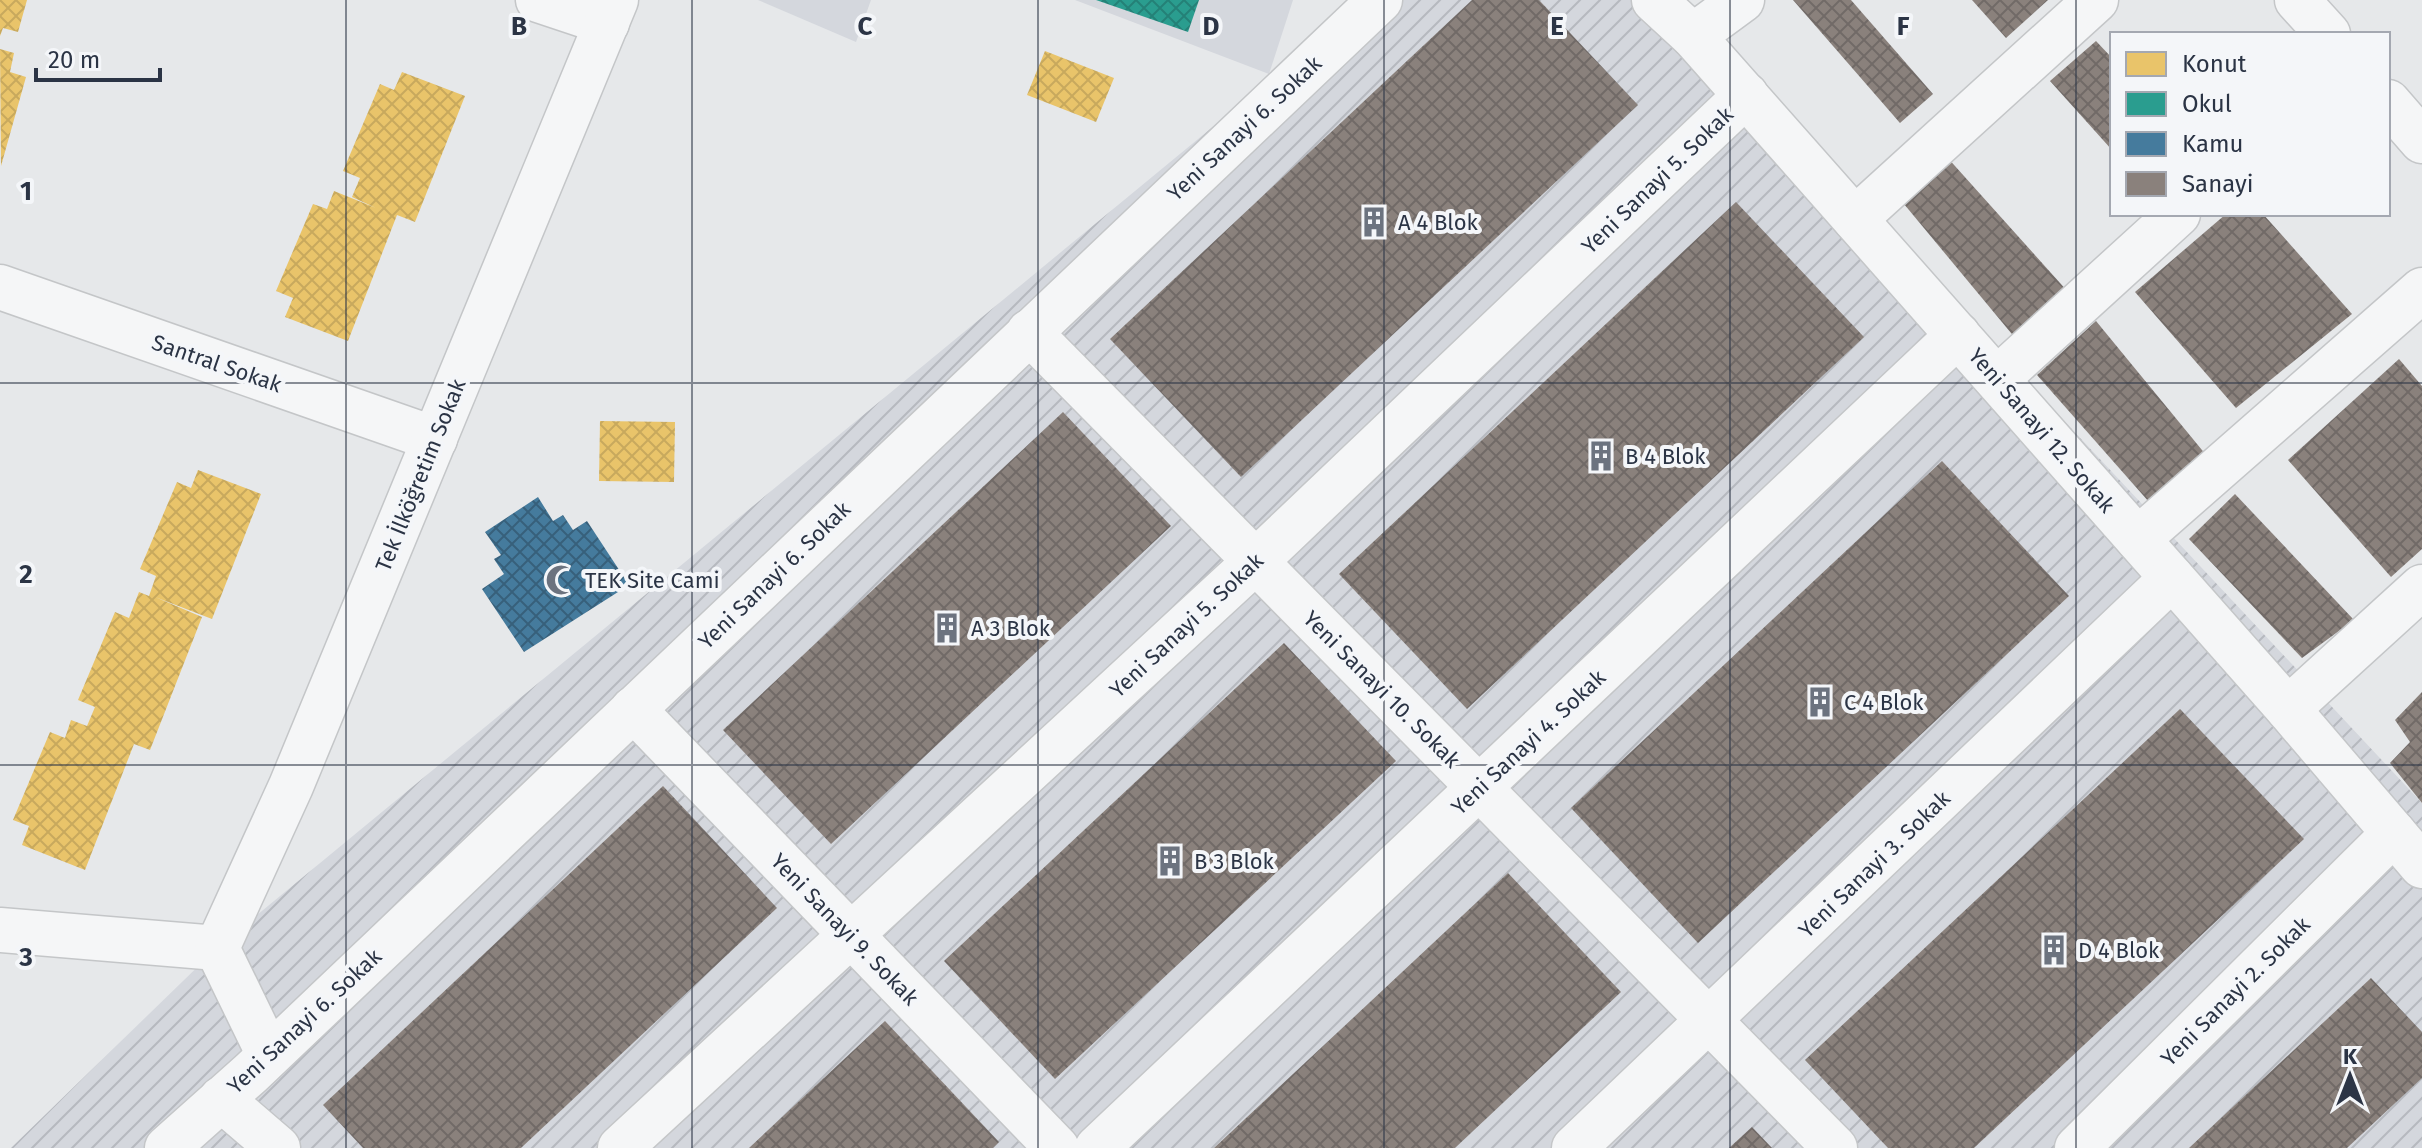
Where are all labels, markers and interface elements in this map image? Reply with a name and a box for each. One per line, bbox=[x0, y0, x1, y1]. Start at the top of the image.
text: B bbox=[511, 11, 527, 42]
text: C bbox=[858, 11, 873, 42]
text: D bbox=[1203, 11, 1220, 42]
text: E bbox=[1550, 11, 1564, 42]
text: F bbox=[1897, 11, 1910, 42]
scale bar bbox=[36, 32, 160, 82]
legend bbox=[2110, 32, 2390, 216]
text: 20 m bbox=[48, 46, 100, 74]
street label: Yeni Sanayi 6. Sokak bbox=[1162, 49, 1328, 207]
text: Konut bbox=[2182, 50, 2247, 78]
text: Okul bbox=[2182, 90, 2232, 118]
street label: Yeni Sanayi 5. Sokak bbox=[1576, 101, 1739, 260]
text: Kamu bbox=[2182, 130, 2244, 158]
text: Sanayi bbox=[2182, 170, 2253, 198]
text: 1 bbox=[20, 176, 32, 207]
building icon: A 4 Blok bbox=[1357, 205, 1391, 239]
place label: A 4 Blok bbox=[1398, 209, 1479, 236]
street label: Santral Sokak bbox=[148, 329, 286, 399]
street label: Yeni Sanayi 12. Sokak bbox=[1963, 342, 2121, 519]
street label: Tek İlköğretim Sokak bbox=[370, 374, 472, 575]
building icon: B 4 Blok bbox=[1584, 439, 1618, 473]
place label: B 4 Blok bbox=[1625, 443, 1706, 470]
street label: Yeni Sanayi 6. Sokak bbox=[693, 495, 857, 655]
street label: Yeni Sanayi 5. Sokak bbox=[1104, 547, 1269, 704]
text: 2 bbox=[19, 559, 33, 590]
mosque icon: TEK Site Cami bbox=[544, 563, 578, 597]
place label: TEK Site Cami bbox=[585, 567, 720, 594]
street label: Yeni Sanayi 10. Sokak bbox=[1298, 605, 1466, 774]
building icon: A 3 Blok bbox=[930, 611, 964, 645]
place label: A 3 Blok bbox=[971, 615, 1051, 642]
street label: Yeni Sanayi 4. Sokak bbox=[1446, 663, 1612, 821]
building icon: C 4 Blok bbox=[1803, 685, 1837, 719]
place label: C 4 Blok bbox=[1844, 689, 1924, 716]
street label: Yeni Sanayi 3. Sokak bbox=[1793, 785, 1956, 944]
building icon: B 3 Blok bbox=[1153, 844, 1187, 878]
street label: Yeni Sanayi 9. Sokak bbox=[765, 848, 925, 1011]
place label: B 3 Blok bbox=[1194, 848, 1275, 875]
street label: Yeni Sanayi 2. Sokak bbox=[2155, 911, 2316, 1072]
building icon: D 4 Blok bbox=[2037, 933, 2071, 967]
place label: D 4 Blok bbox=[2078, 937, 2160, 964]
text: 3 bbox=[18, 942, 33, 973]
street label: Yeni Sanayi 6. Sokak bbox=[222, 942, 388, 1100]
north arrow bbox=[2310, 1036, 2390, 1116]
text: K bbox=[2343, 1043, 2358, 1070]

